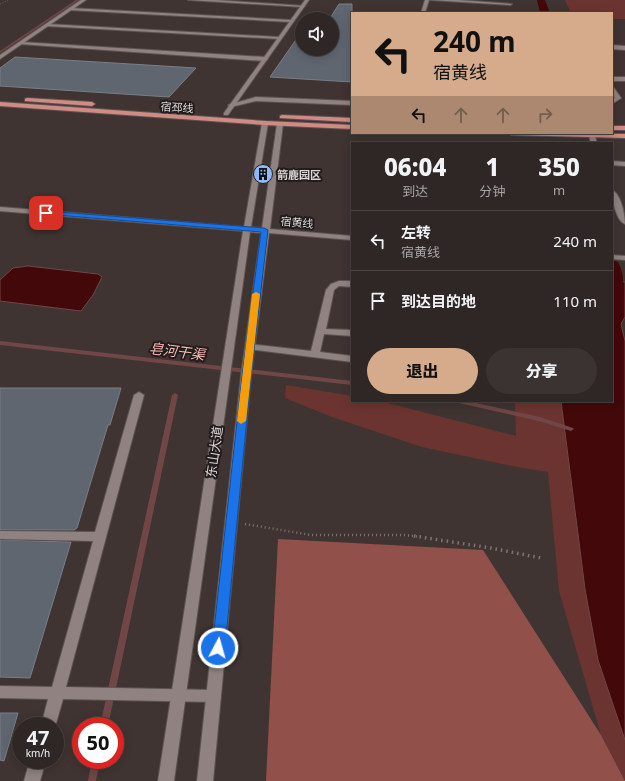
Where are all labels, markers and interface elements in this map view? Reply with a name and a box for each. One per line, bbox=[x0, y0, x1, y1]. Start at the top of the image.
map controls bbox=[295, 12, 339, 56]
button: sound bbox=[295, 12, 339, 56]
text: 240 m bbox=[433, 22, 516, 60]
icon: left bbox=[367, 28, 419, 80]
text: 宿黄线 bbox=[433, 60, 487, 84]
street label: 宿邳线 bbox=[160, 98, 194, 116]
icon: left bbox=[408, 104, 430, 126]
icon: ahead bbox=[450, 104, 472, 126]
icon: ahead bbox=[492, 104, 514, 126]
icon: right bbox=[534, 104, 556, 126]
text: 06:04 bbox=[384, 150, 446, 183]
text: 1 bbox=[485, 150, 499, 183]
text: 350 bbox=[538, 150, 580, 183]
building icon: 箭鹿园区 bbox=[252, 163, 274, 185]
place label: 箭鹿园区 bbox=[277, 167, 321, 182]
text: m bbox=[553, 181, 565, 199]
text: 到达 bbox=[402, 182, 428, 200]
text: 分钟 bbox=[479, 182, 505, 200]
pin bbox=[29, 196, 63, 230]
icon: arrive bbox=[35, 202, 57, 224]
street label: 宿黄线 bbox=[280, 213, 314, 231]
text: 左转 bbox=[401, 222, 431, 242]
icon: left bbox=[367, 230, 389, 252]
text: 240 m bbox=[553, 231, 597, 251]
text: 宿黄线 bbox=[401, 243, 440, 261]
icon: arrive bbox=[367, 290, 389, 312]
text: 到达目的地 bbox=[401, 291, 476, 311]
text: 110 m bbox=[553, 291, 597, 311]
water label: 皂河干渠 bbox=[148, 338, 208, 364]
button: 退出 bbox=[367, 348, 478, 394]
button: 分享 bbox=[486, 348, 597, 394]
street label: 东山大道 bbox=[201, 425, 227, 479]
position arrow bbox=[197, 627, 239, 669]
speed limit sign: 50 bbox=[72, 717, 124, 769]
text: 47 bbox=[27, 724, 49, 751]
text: km/h bbox=[26, 746, 50, 760]

